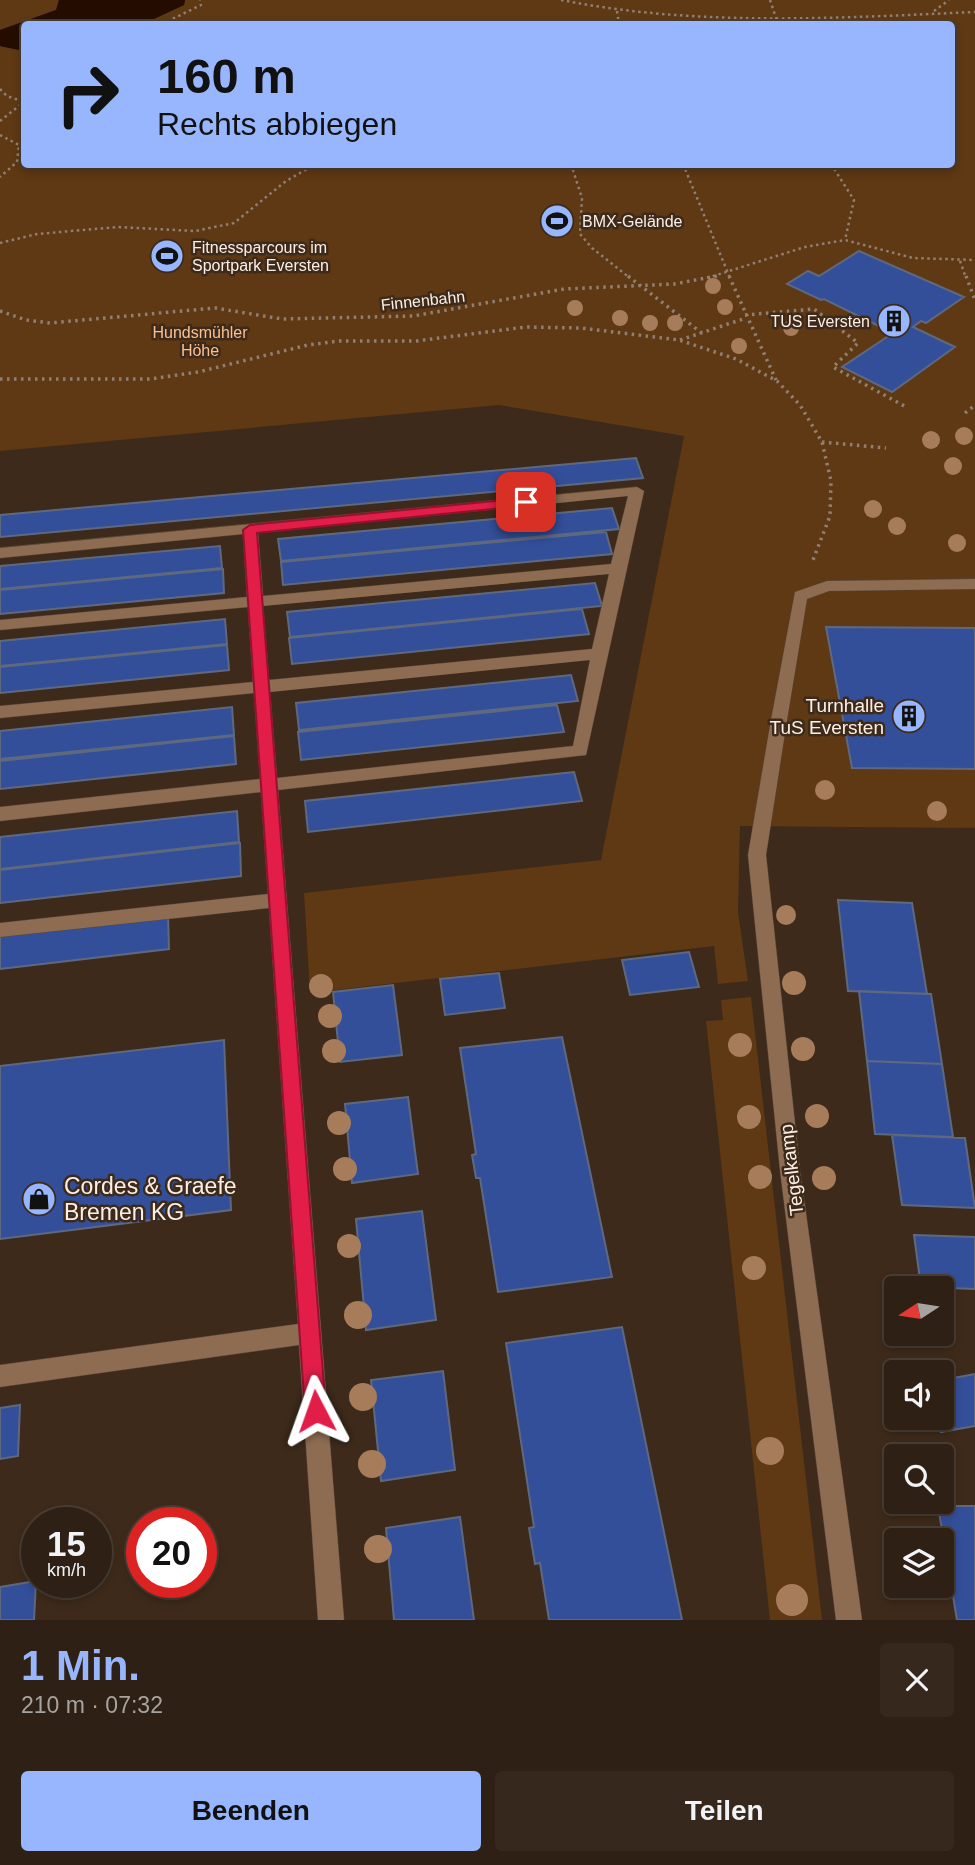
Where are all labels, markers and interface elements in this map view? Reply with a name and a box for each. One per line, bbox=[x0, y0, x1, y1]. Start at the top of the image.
icon: right bbox=[42, 49, 133, 140]
text: 160 m bbox=[157, 49, 296, 103]
text: Rechts abbiegen bbox=[157, 106, 397, 142]
sports icon: BMX-Gelände bbox=[538, 202, 576, 240]
place label: BMX-Gelände bbox=[582, 213, 683, 230]
sports icon: Fitnessparcours im Sportpark Eversten bbox=[148, 237, 186, 275]
place label: Fitnessparcours im Sportpark Eversten bbox=[192, 239, 329, 274]
street label: Finnenbahn bbox=[380, 288, 466, 313]
building icon: TUS Eversten bbox=[875, 302, 913, 340]
place label: TUS Eversten bbox=[770, 313, 870, 330]
park label: Hundsmühler Höhe bbox=[152, 324, 248, 359]
pin bbox=[496, 472, 556, 532]
icon: arrive bbox=[507, 483, 545, 521]
place label: Turnhalle TuS Eversten bbox=[770, 695, 884, 738]
building icon: Turnhalle TuS Eversten bbox=[890, 697, 928, 735]
street label: Tegelkamp bbox=[775, 1123, 808, 1217]
place label: Cordes & Graefe Bremen KG bbox=[64, 1173, 237, 1225]
shop icon: Cordes & Graefe Bremen KG bbox=[20, 1180, 58, 1218]
north arrow bbox=[884, 1276, 954, 1346]
map controls bbox=[884, 1276, 954, 1598]
button: sound bbox=[884, 1360, 954, 1430]
position arrow bbox=[279, 1374, 353, 1448]
button: search bbox=[884, 1444, 954, 1514]
speed limit sign: 20 bbox=[126, 1507, 217, 1598]
text: 15 bbox=[47, 1524, 86, 1563]
button: layers bbox=[884, 1528, 954, 1598]
text: km/h bbox=[47, 1560, 86, 1580]
text: 1 Min. bbox=[21, 1642, 140, 1689]
button: close bbox=[880, 1643, 954, 1717]
text: 210 m · 07:32 bbox=[21, 1692, 163, 1718]
button: Beenden bbox=[21, 1771, 481, 1851]
button: Teilen bbox=[495, 1771, 954, 1851]

